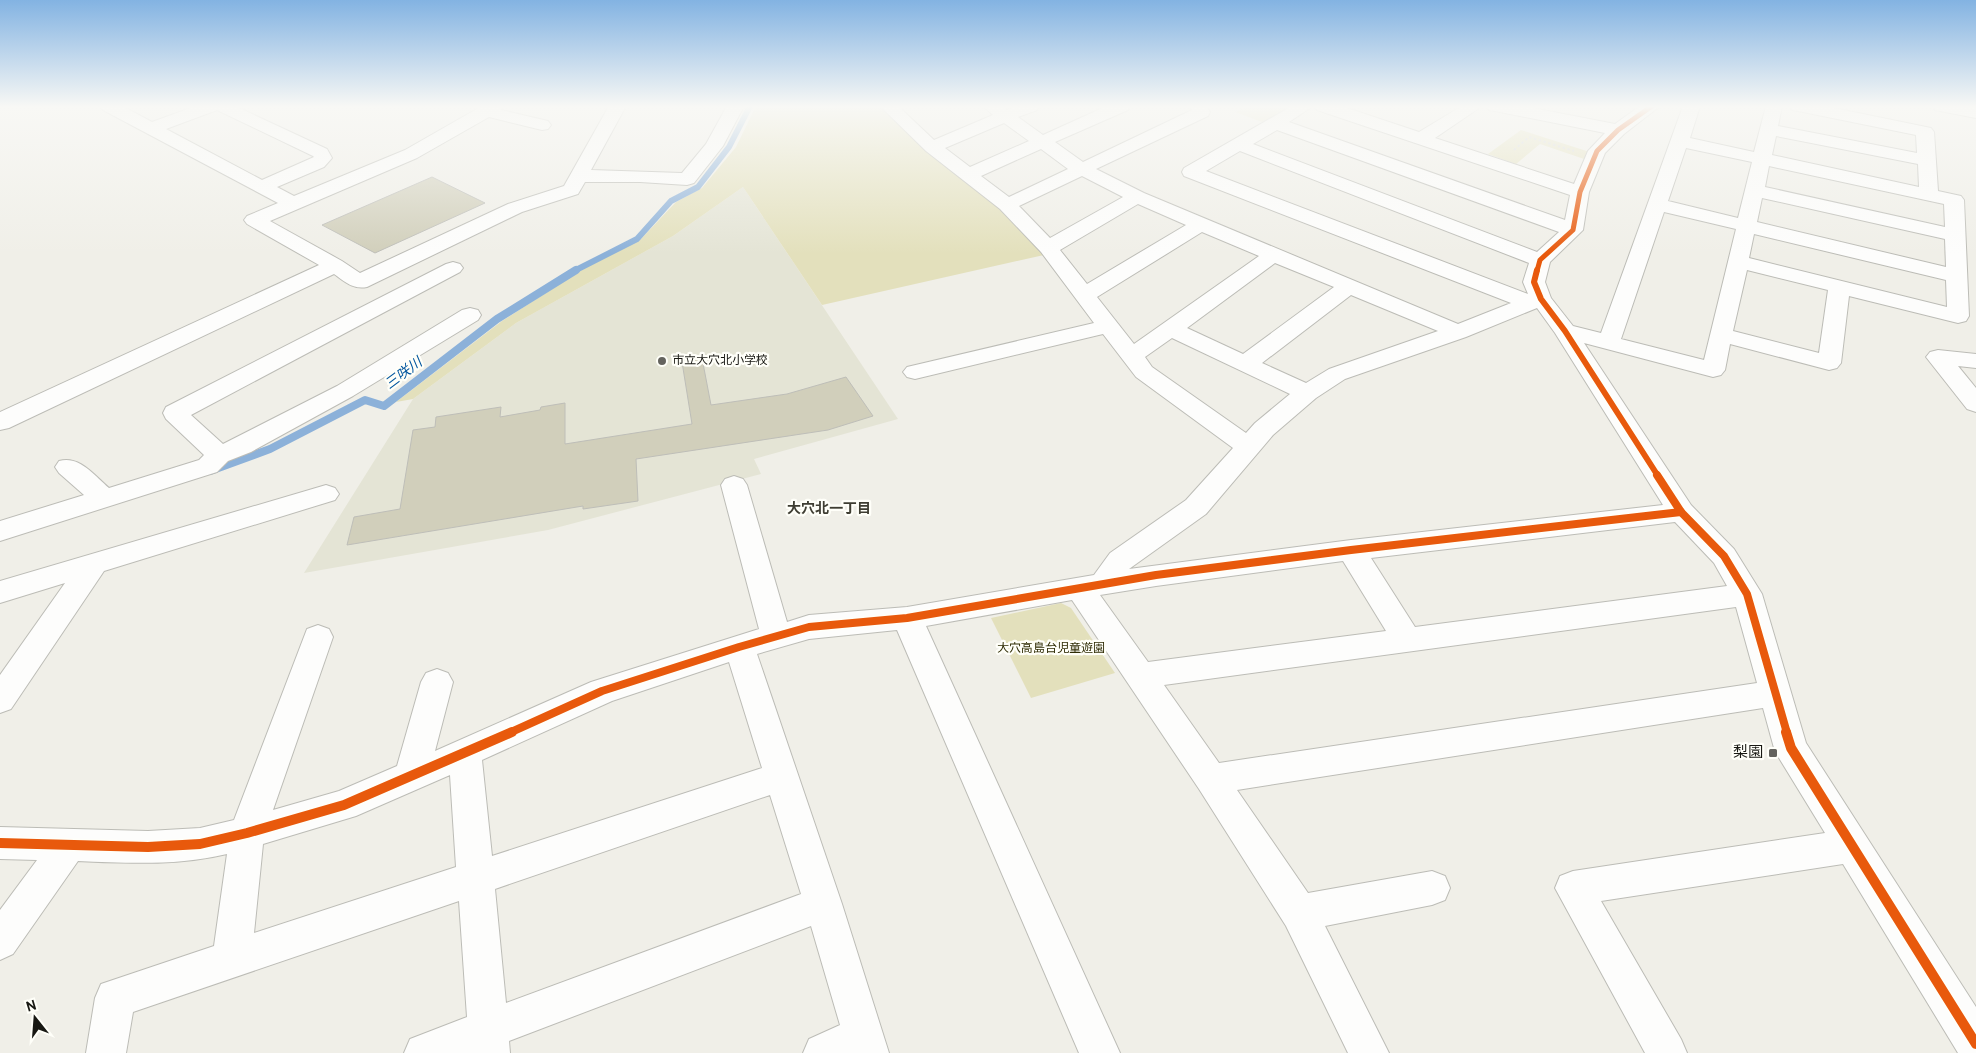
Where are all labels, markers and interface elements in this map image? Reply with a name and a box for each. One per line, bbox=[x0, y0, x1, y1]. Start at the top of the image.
water label: 三咲川 bbox=[382, 353, 427, 393]
place label: 市立大穴北小学校 bbox=[672, 353, 768, 369]
marker: 市立大穴北小学校 bbox=[656, 355, 668, 367]
district label: 大穴北一丁目 bbox=[787, 501, 871, 518]
park label: 大穴高島台児童遊園 bbox=[997, 641, 1105, 657]
place label: 梨園 bbox=[1733, 744, 1763, 763]
marker: 梨園 bbox=[1767, 747, 1779, 759]
north arrow bbox=[10, 993, 60, 1043]
text: N bbox=[24, 997, 39, 1017]

